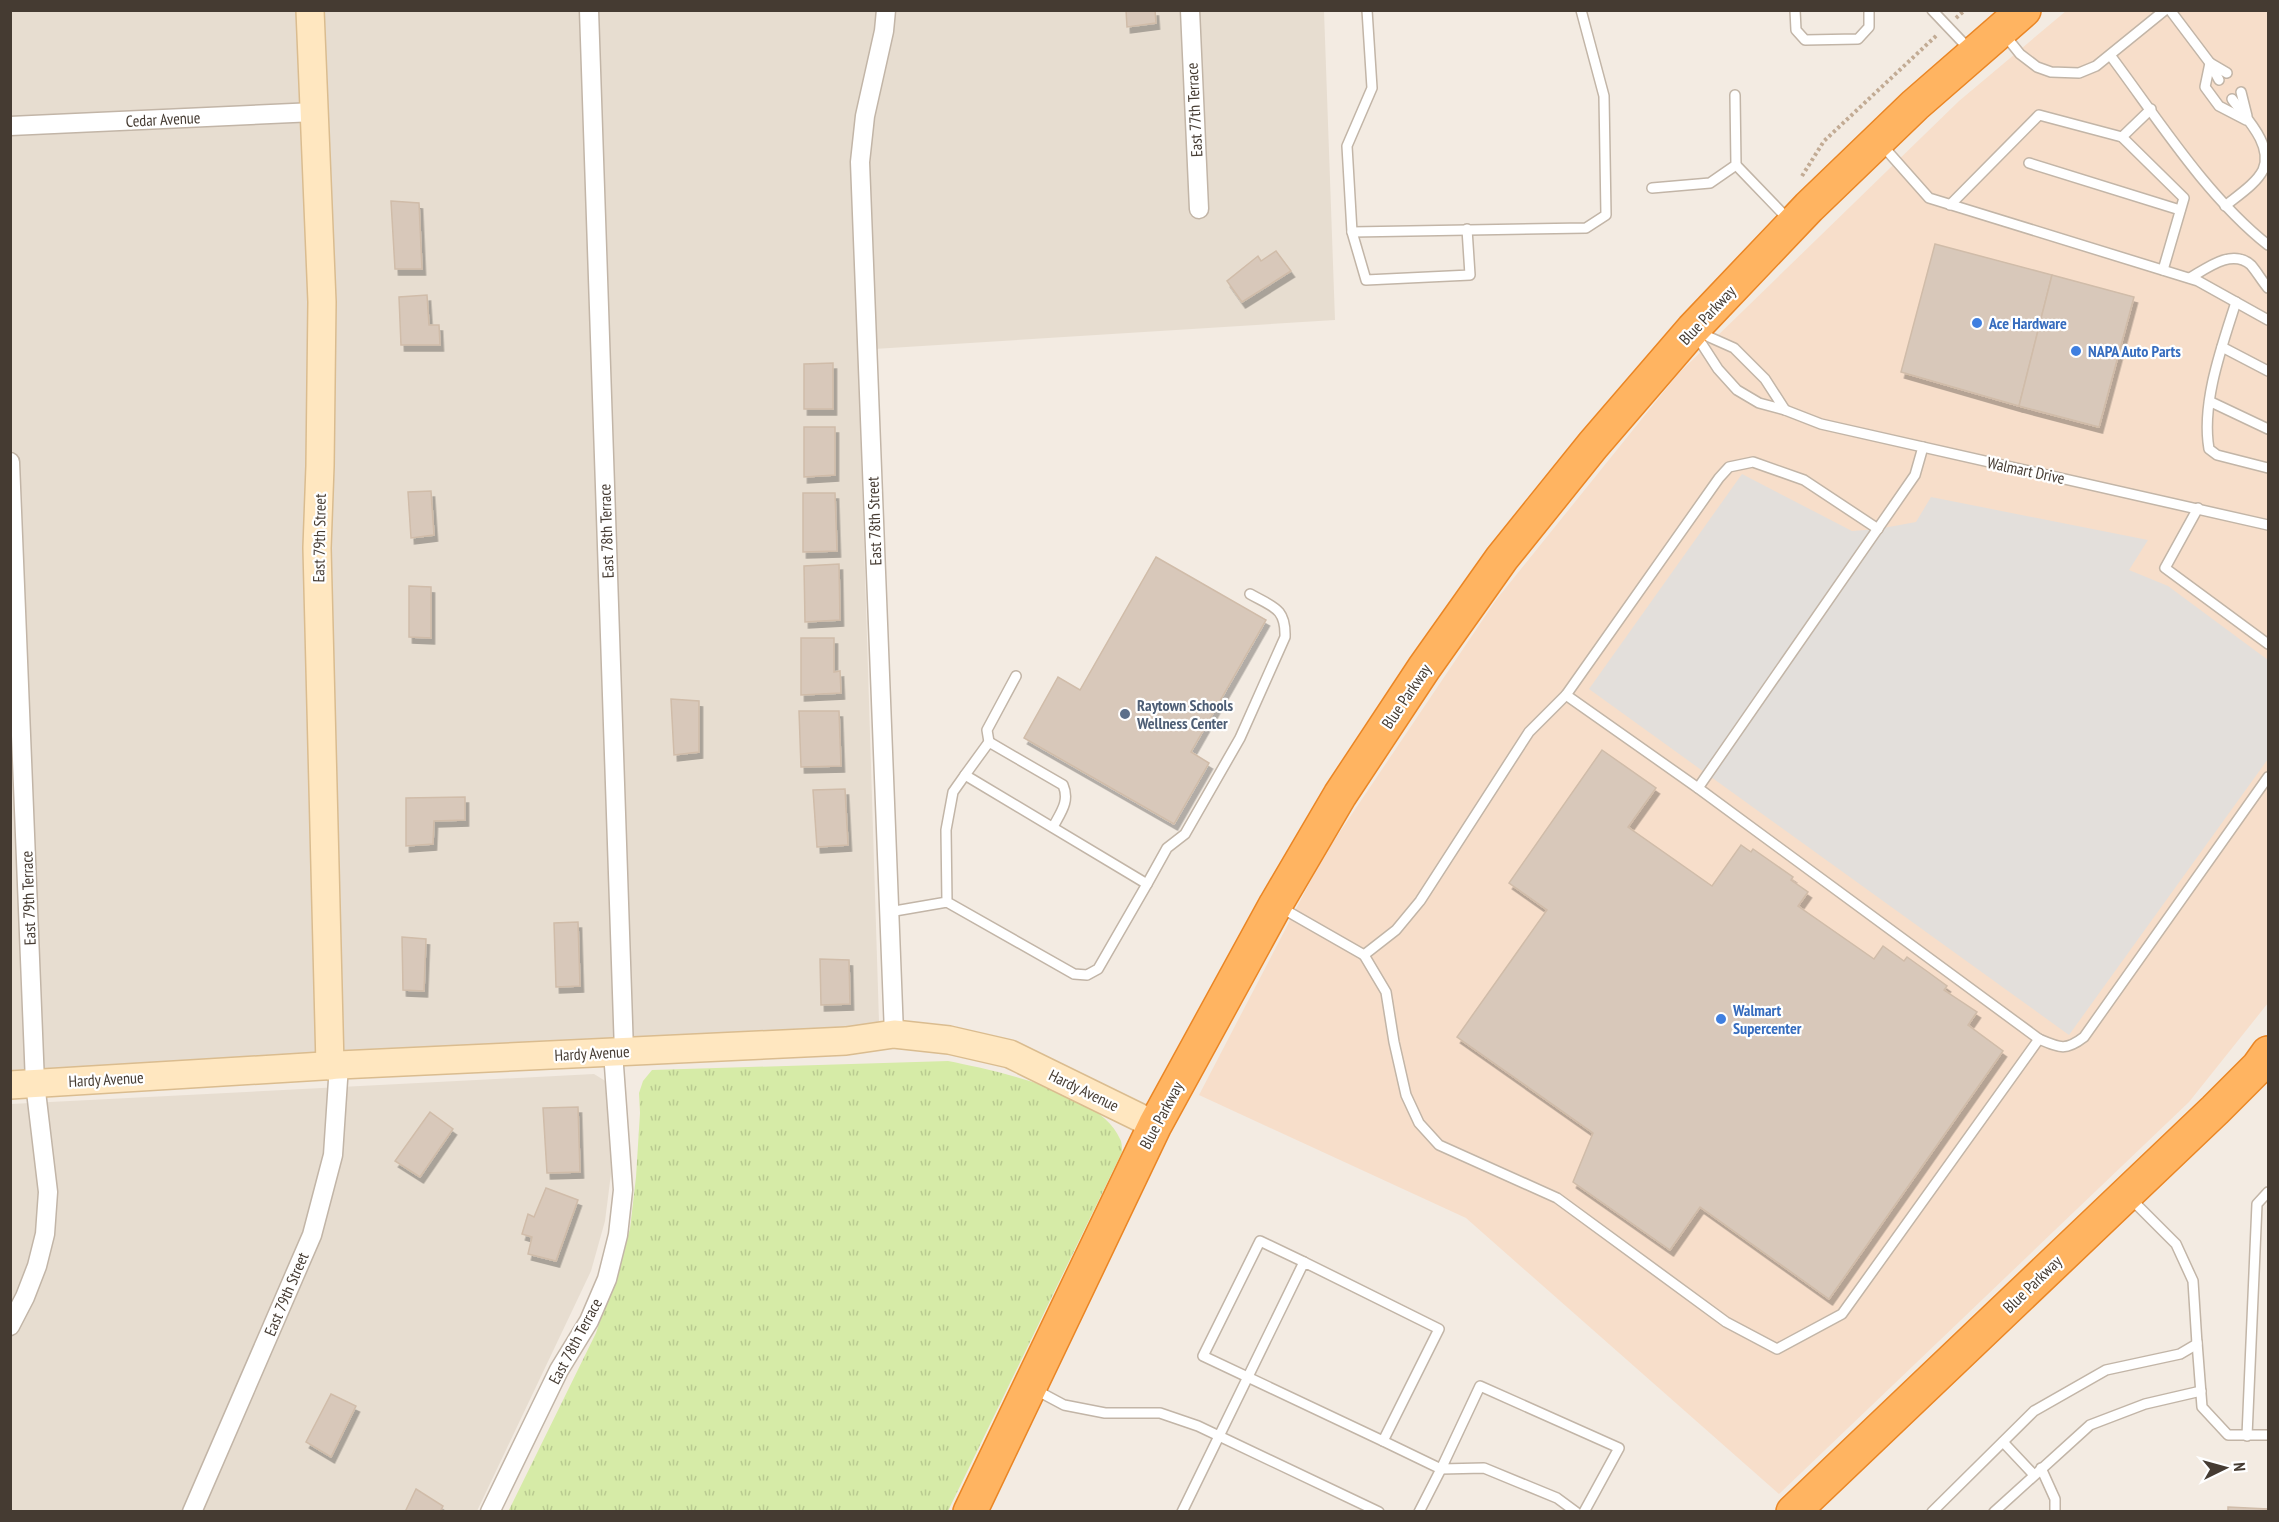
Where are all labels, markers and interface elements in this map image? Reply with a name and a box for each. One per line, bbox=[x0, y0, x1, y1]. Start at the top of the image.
street label: East 77th Terrace bbox=[1182, 62, 1206, 158]
street label: Cedar Avenue bbox=[125, 107, 201, 131]
street label: Blue Parkway bbox=[1675, 281, 1739, 349]
place label: Ace Hardware bbox=[1988, 313, 2067, 333]
marker: Ace Hardware bbox=[1970, 316, 1984, 330]
place label: NAPA Auto Parts bbox=[2088, 341, 2181, 361]
marker: NAPA Auto Parts bbox=[2069, 344, 2083, 358]
street label: Walmart Drive bbox=[1985, 452, 2067, 488]
street label: East 78th Street bbox=[862, 476, 886, 566]
street label: East 78th Terrace bbox=[594, 483, 618, 579]
street label: East 79th Street bbox=[308, 493, 330, 583]
street label: Blue Parkway bbox=[1377, 660, 1435, 732]
place label: Raytown Schools Wellness Center bbox=[1136, 695, 1233, 733]
marker: Raytown Schools Wellness Center bbox=[1118, 707, 1132, 721]
street label: East 79th Terrace bbox=[16, 850, 40, 946]
place label: Walmart Supercenter bbox=[1732, 1000, 1802, 1038]
marker: Walmart Supercenter bbox=[1714, 1012, 1728, 1026]
street label: Hardy Avenue bbox=[554, 1041, 630, 1065]
street label: Hardy Avenue bbox=[1046, 1065, 1122, 1115]
street label: Hardy Avenue bbox=[68, 1067, 144, 1091]
street label: Blue Parkway bbox=[1135, 1078, 1187, 1152]
street label: East 79th Street bbox=[259, 1249, 313, 1339]
street label: Blue Parkway bbox=[1998, 1251, 2066, 1317]
street label: East 78th Terrace bbox=[544, 1295, 606, 1387]
north arrow bbox=[2195, 1438, 2255, 1498]
text: N bbox=[2230, 1462, 2250, 1472]

